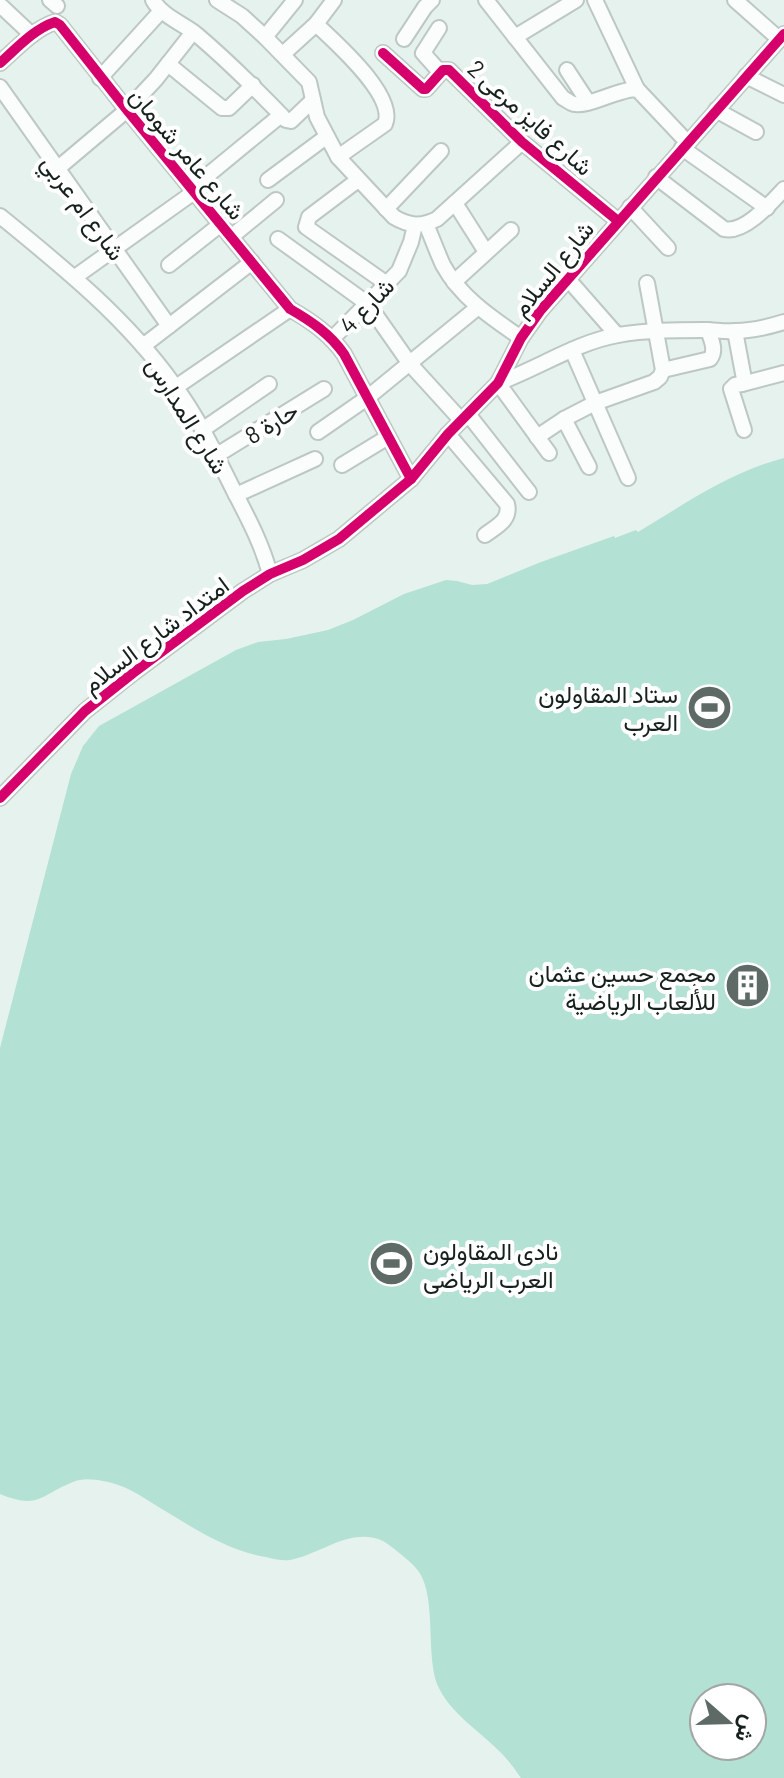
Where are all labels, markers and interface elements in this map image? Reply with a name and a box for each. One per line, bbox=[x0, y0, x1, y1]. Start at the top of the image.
street label: شارع فايز مرعى 2 bbox=[460, 53, 600, 183]
street label: شارع عامر شومان bbox=[122, 81, 252, 227]
street label: شارع ام عربي bbox=[31, 148, 132, 269]
street label: شارع السلام bbox=[505, 214, 602, 324]
street label: شارع 4 bbox=[333, 271, 402, 341]
street label: شارع المدارس bbox=[138, 351, 235, 480]
street label: حارة 8 bbox=[239, 395, 304, 451]
street label: امتداد شارع السلام bbox=[76, 569, 236, 701]
place label: ستاد المقاولون العرب bbox=[538, 679, 678, 738]
sports icon: ستاد المقاولون العرب bbox=[685, 683, 733, 731]
place label: مجمع حسين عثمان للألعاب الرياضية bbox=[528, 958, 716, 1017]
building icon: مجمع حسين عثمان للألعاب الرياضية bbox=[723, 962, 771, 1010]
place label: نادى المقاولون العرب الرياضى bbox=[423, 1236, 558, 1295]
sports icon: نادى المقاولون العرب الرياضى bbox=[368, 1240, 416, 1288]
north arrow bbox=[688, 1682, 768, 1762]
text: ش bbox=[729, 1712, 764, 1746]

